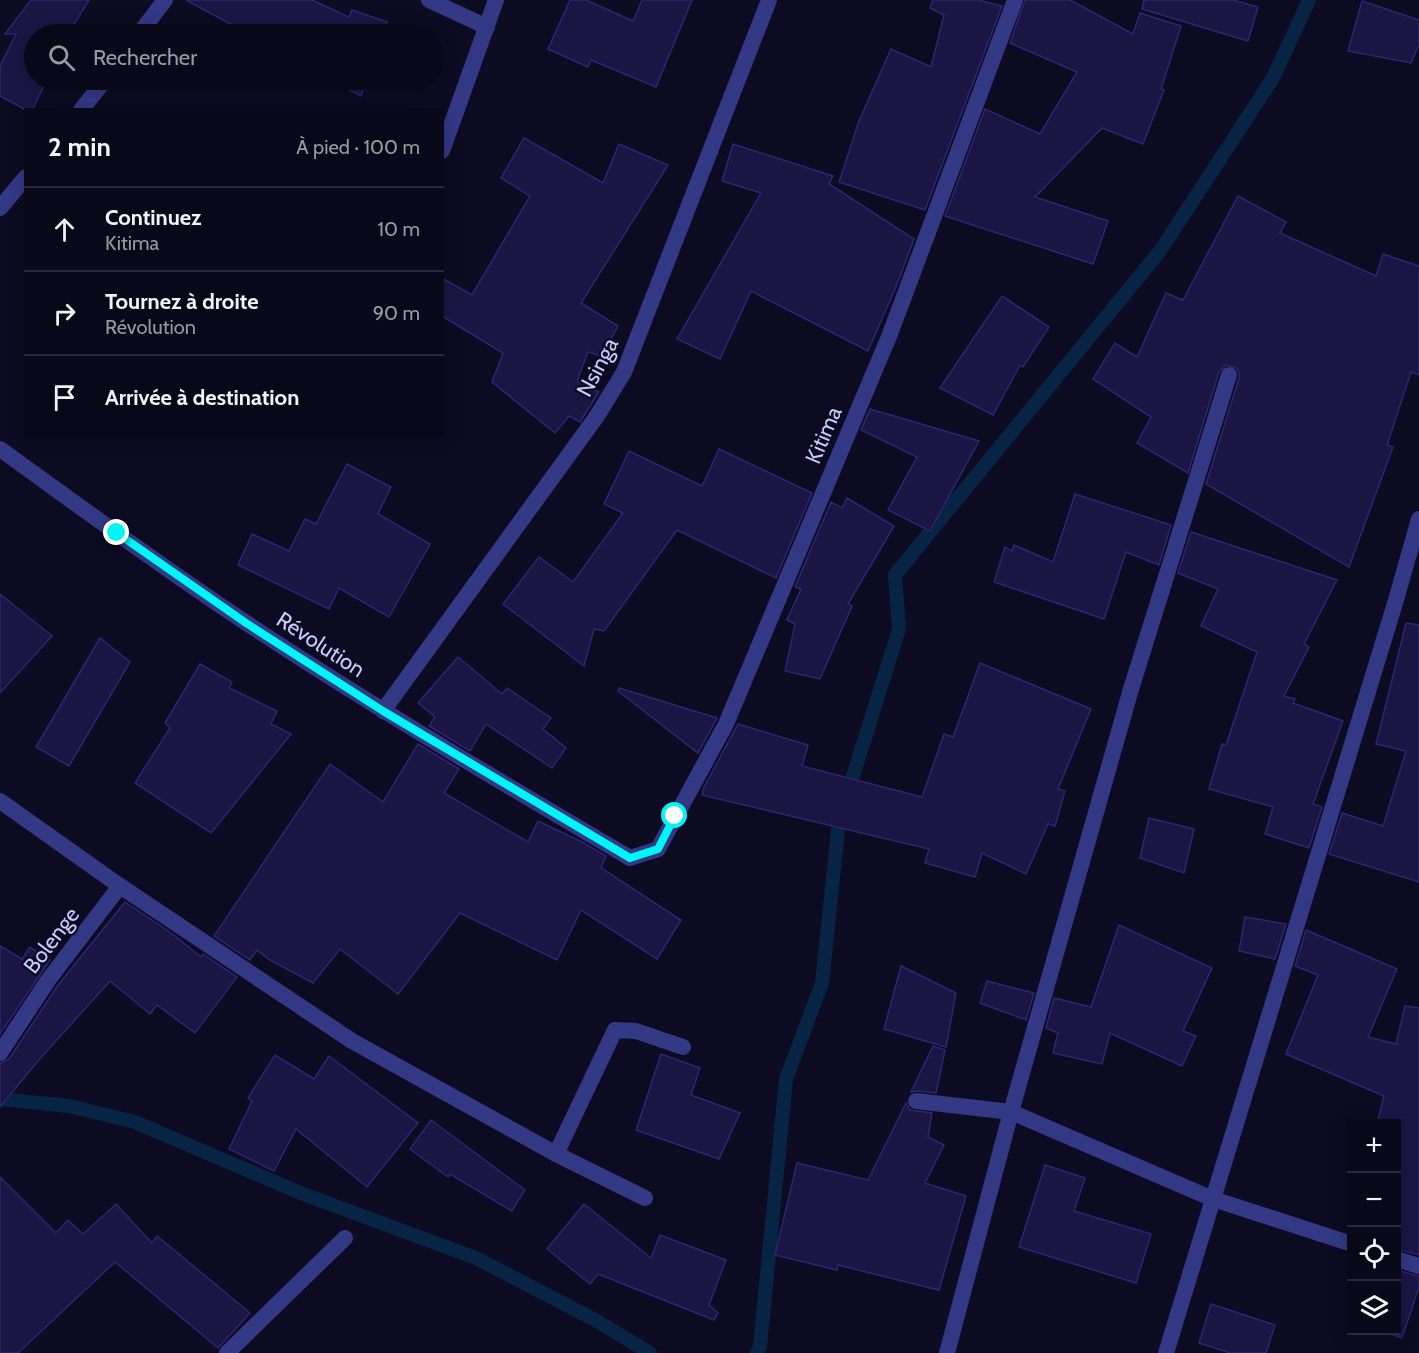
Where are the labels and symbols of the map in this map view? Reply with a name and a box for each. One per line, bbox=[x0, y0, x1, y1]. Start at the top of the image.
street label: Nsinga bbox=[571, 333, 624, 401]
street label: Kitima bbox=[799, 402, 848, 468]
route end bbox=[103, 519, 129, 545]
street label: Révolution bbox=[271, 606, 370, 683]
route start bbox=[661, 802, 687, 828]
street label: Bolenge bbox=[18, 902, 85, 979]

